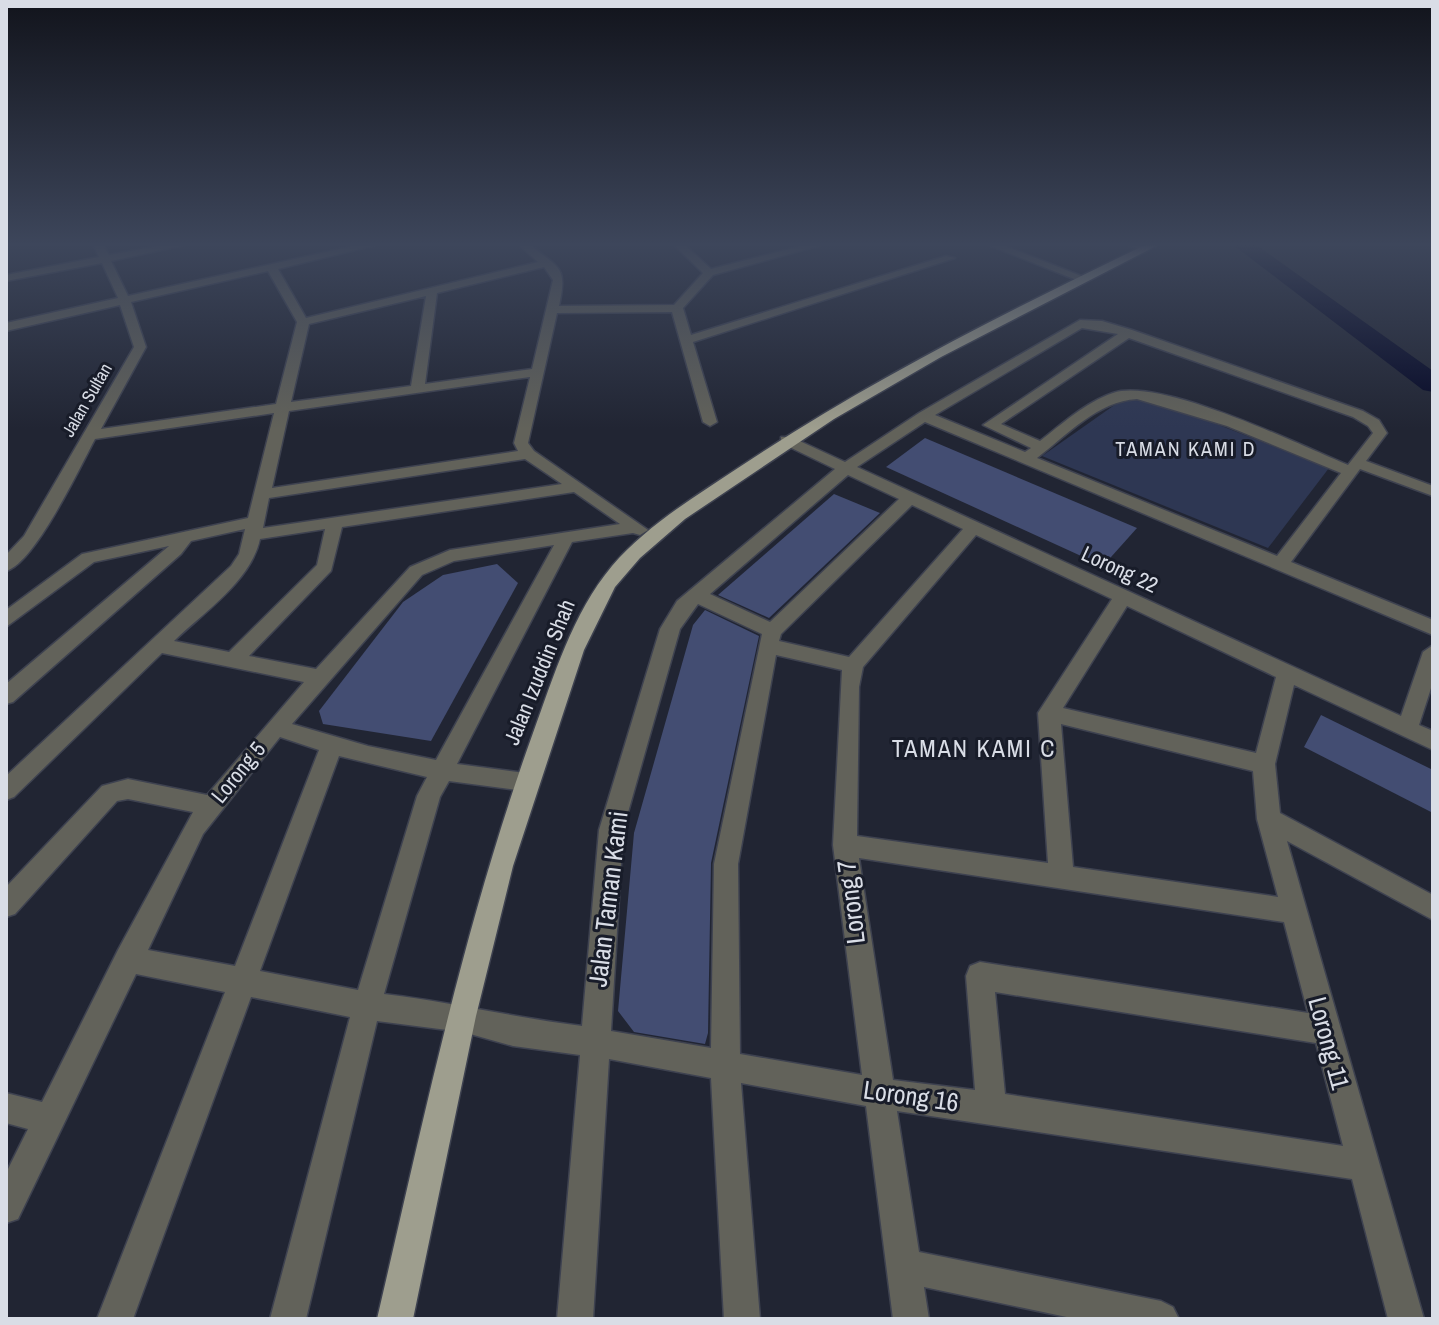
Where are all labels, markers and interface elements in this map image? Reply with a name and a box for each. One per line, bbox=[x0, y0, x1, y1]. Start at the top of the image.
street label: Jalan Sultan bbox=[55, 358, 118, 441]
district label: TAMAN KAMI D bbox=[1115, 435, 1257, 462]
street label: Lorong 22 bbox=[1077, 538, 1163, 600]
street label: Jalan Izuddin Shah bbox=[496, 595, 582, 749]
district label: TAMAN KAMI C bbox=[892, 732, 1056, 764]
street label: Lorong 5 bbox=[204, 735, 272, 809]
street label: Jalan Taman Kami bbox=[579, 809, 636, 989]
street label: Lorong 7 bbox=[828, 858, 873, 946]
street label: Lorong 11 bbox=[1300, 993, 1359, 1093]
street label: Lorong 16 bbox=[861, 1071, 961, 1120]

